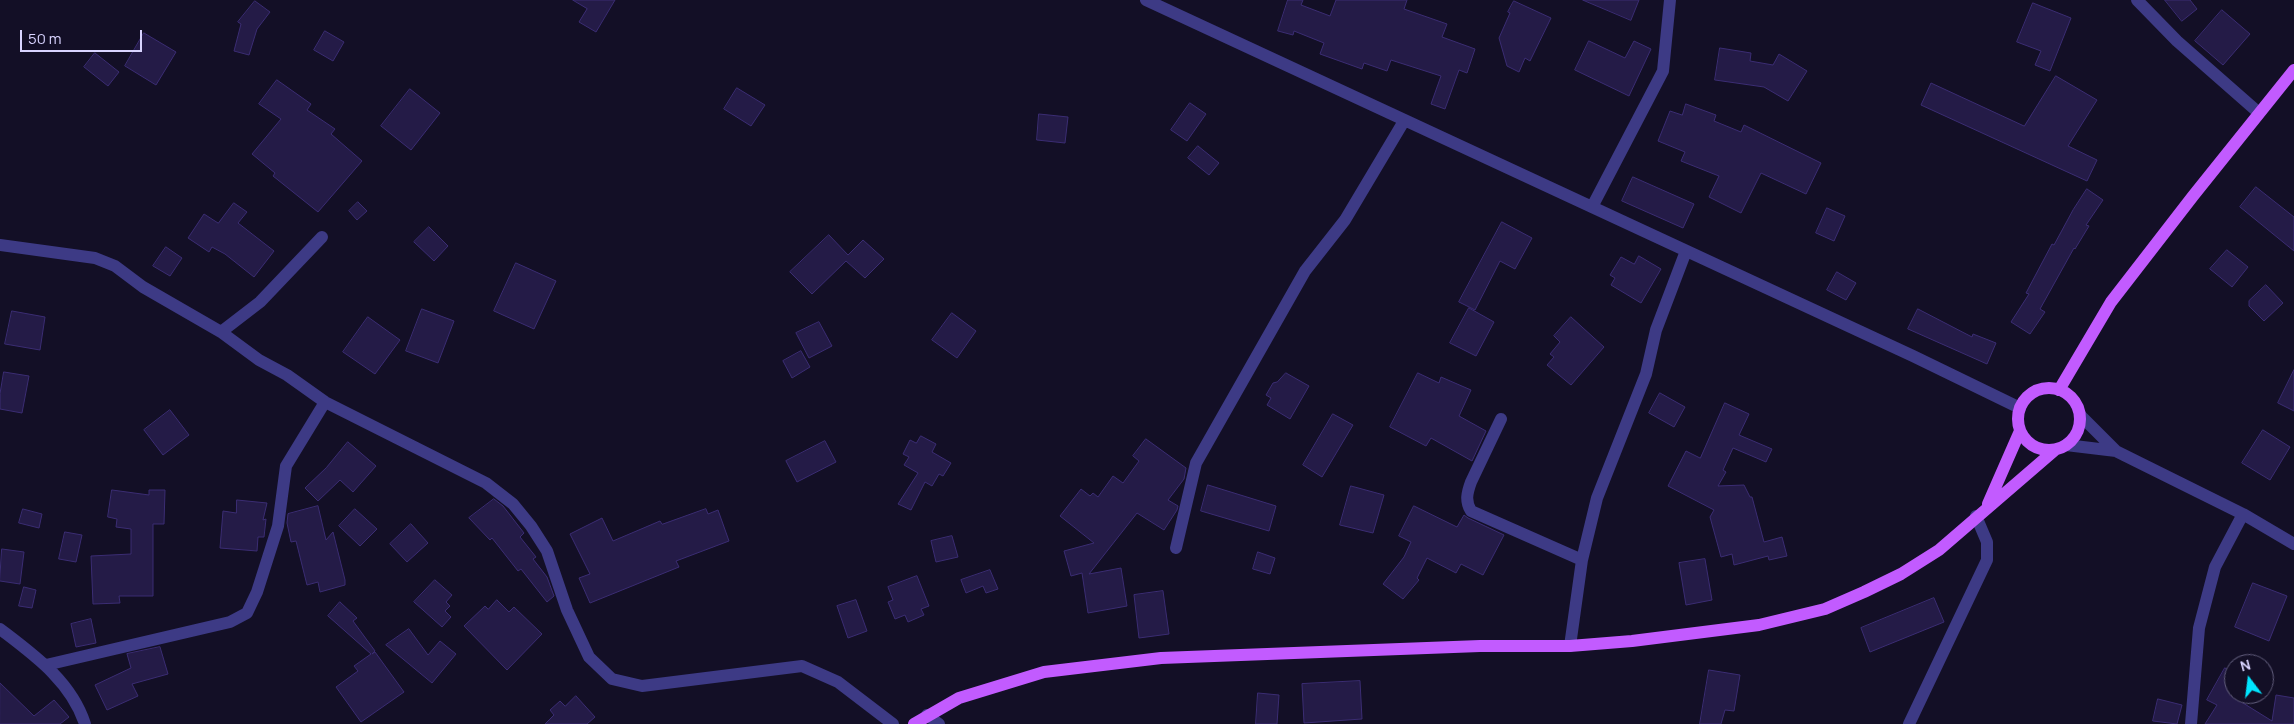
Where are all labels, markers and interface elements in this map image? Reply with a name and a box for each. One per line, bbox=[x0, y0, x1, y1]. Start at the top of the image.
scale bar bbox=[22, 20, 145, 52]
text: 50 m bbox=[28, 28, 62, 49]
north arrow bbox=[2224, 654, 2274, 704]
text: N bbox=[2238, 655, 2253, 675]

